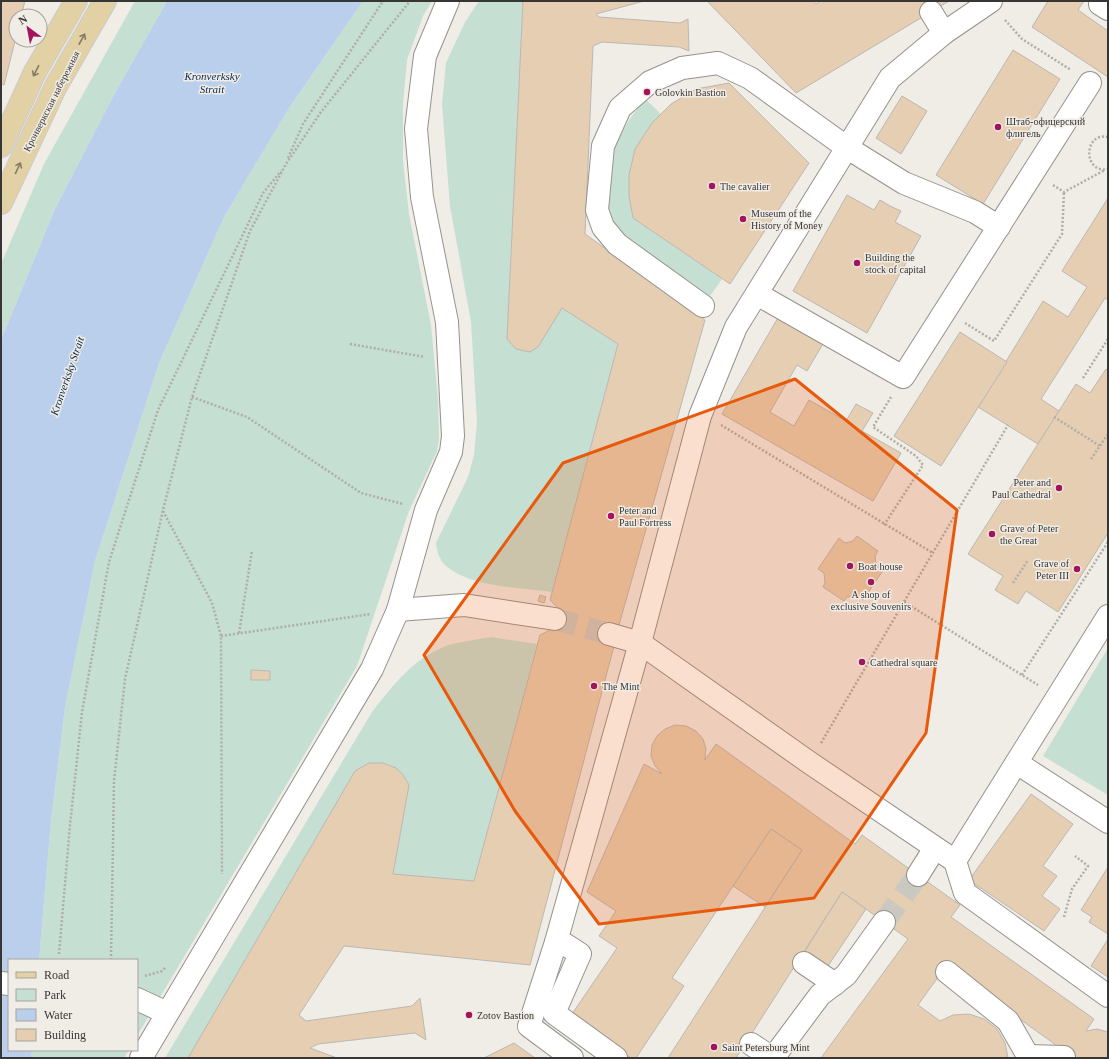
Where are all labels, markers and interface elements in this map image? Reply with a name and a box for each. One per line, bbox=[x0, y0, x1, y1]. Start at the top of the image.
north arrow bbox=[8, 8, 48, 48]
text: N bbox=[16, 12, 29, 27]
one-way arrow bbox=[79, 33, 87, 45]
street label: Кронверкская набережная bbox=[21, 49, 82, 153]
one-way arrow bbox=[32, 65, 39, 77]
water label: Kronverksky Strait bbox=[183, 70, 240, 95]
marker: Golovkin Bastion bbox=[642, 87, 652, 97]
place label: Golovkin Bastion bbox=[655, 87, 726, 98]
place label: Штаб-офицерский флигель bbox=[1006, 116, 1086, 139]
marker: Штаб-офицерский флигель bbox=[993, 122, 1003, 132]
one-way arrow bbox=[15, 162, 22, 174]
marker: The cavalier bbox=[707, 181, 717, 191]
place label: The cavalier bbox=[720, 181, 770, 192]
place label: Museum of the History of Money bbox=[751, 208, 823, 231]
marker: Museum of the History of Money bbox=[738, 214, 748, 224]
place label: Building the stock of capital bbox=[865, 252, 926, 275]
marker: Building the stock of capital bbox=[852, 258, 862, 268]
water label: Kronverksky Strait bbox=[48, 334, 86, 418]
place label: Peter and Paul Cathedral bbox=[992, 477, 1051, 500]
marker: Peter and Paul Cathedral bbox=[1054, 483, 1064, 493]
place label: Peter and Paul Fortress bbox=[619, 505, 672, 528]
marker: Peter and Paul Fortress bbox=[606, 511, 616, 521]
place label: Grave of Peter the Great bbox=[1000, 523, 1059, 546]
marker: Grave of Peter the Great bbox=[987, 529, 997, 539]
place label: Grave of Peter III bbox=[1034, 558, 1070, 581]
marker: Boat house bbox=[845, 561, 855, 571]
place label: Boat house bbox=[858, 561, 903, 572]
marker: Grave of Peter III bbox=[1072, 564, 1082, 574]
marker: A shop of exclusive Souvenirs bbox=[866, 577, 876, 587]
place label: A shop of exclusive Souvenirs bbox=[831, 589, 911, 612]
marker: Cathedral square bbox=[857, 657, 867, 667]
place label: Cathedral square bbox=[870, 657, 938, 668]
marker: The Mint bbox=[589, 681, 599, 691]
place label: The Mint bbox=[602, 681, 640, 692]
legend bbox=[8, 959, 138, 1051]
text: Road bbox=[44, 968, 69, 982]
text: Park bbox=[44, 988, 66, 1002]
text: Water bbox=[44, 1008, 72, 1022]
marker: Zotov Bastion bbox=[464, 1010, 474, 1020]
place label: Zotov Bastion bbox=[477, 1010, 534, 1021]
text: Building bbox=[44, 1028, 86, 1042]
marker: Saint Petersburg Mint bbox=[709, 1042, 719, 1052]
place label: Saint Petersburg Mint bbox=[722, 1042, 810, 1053]

